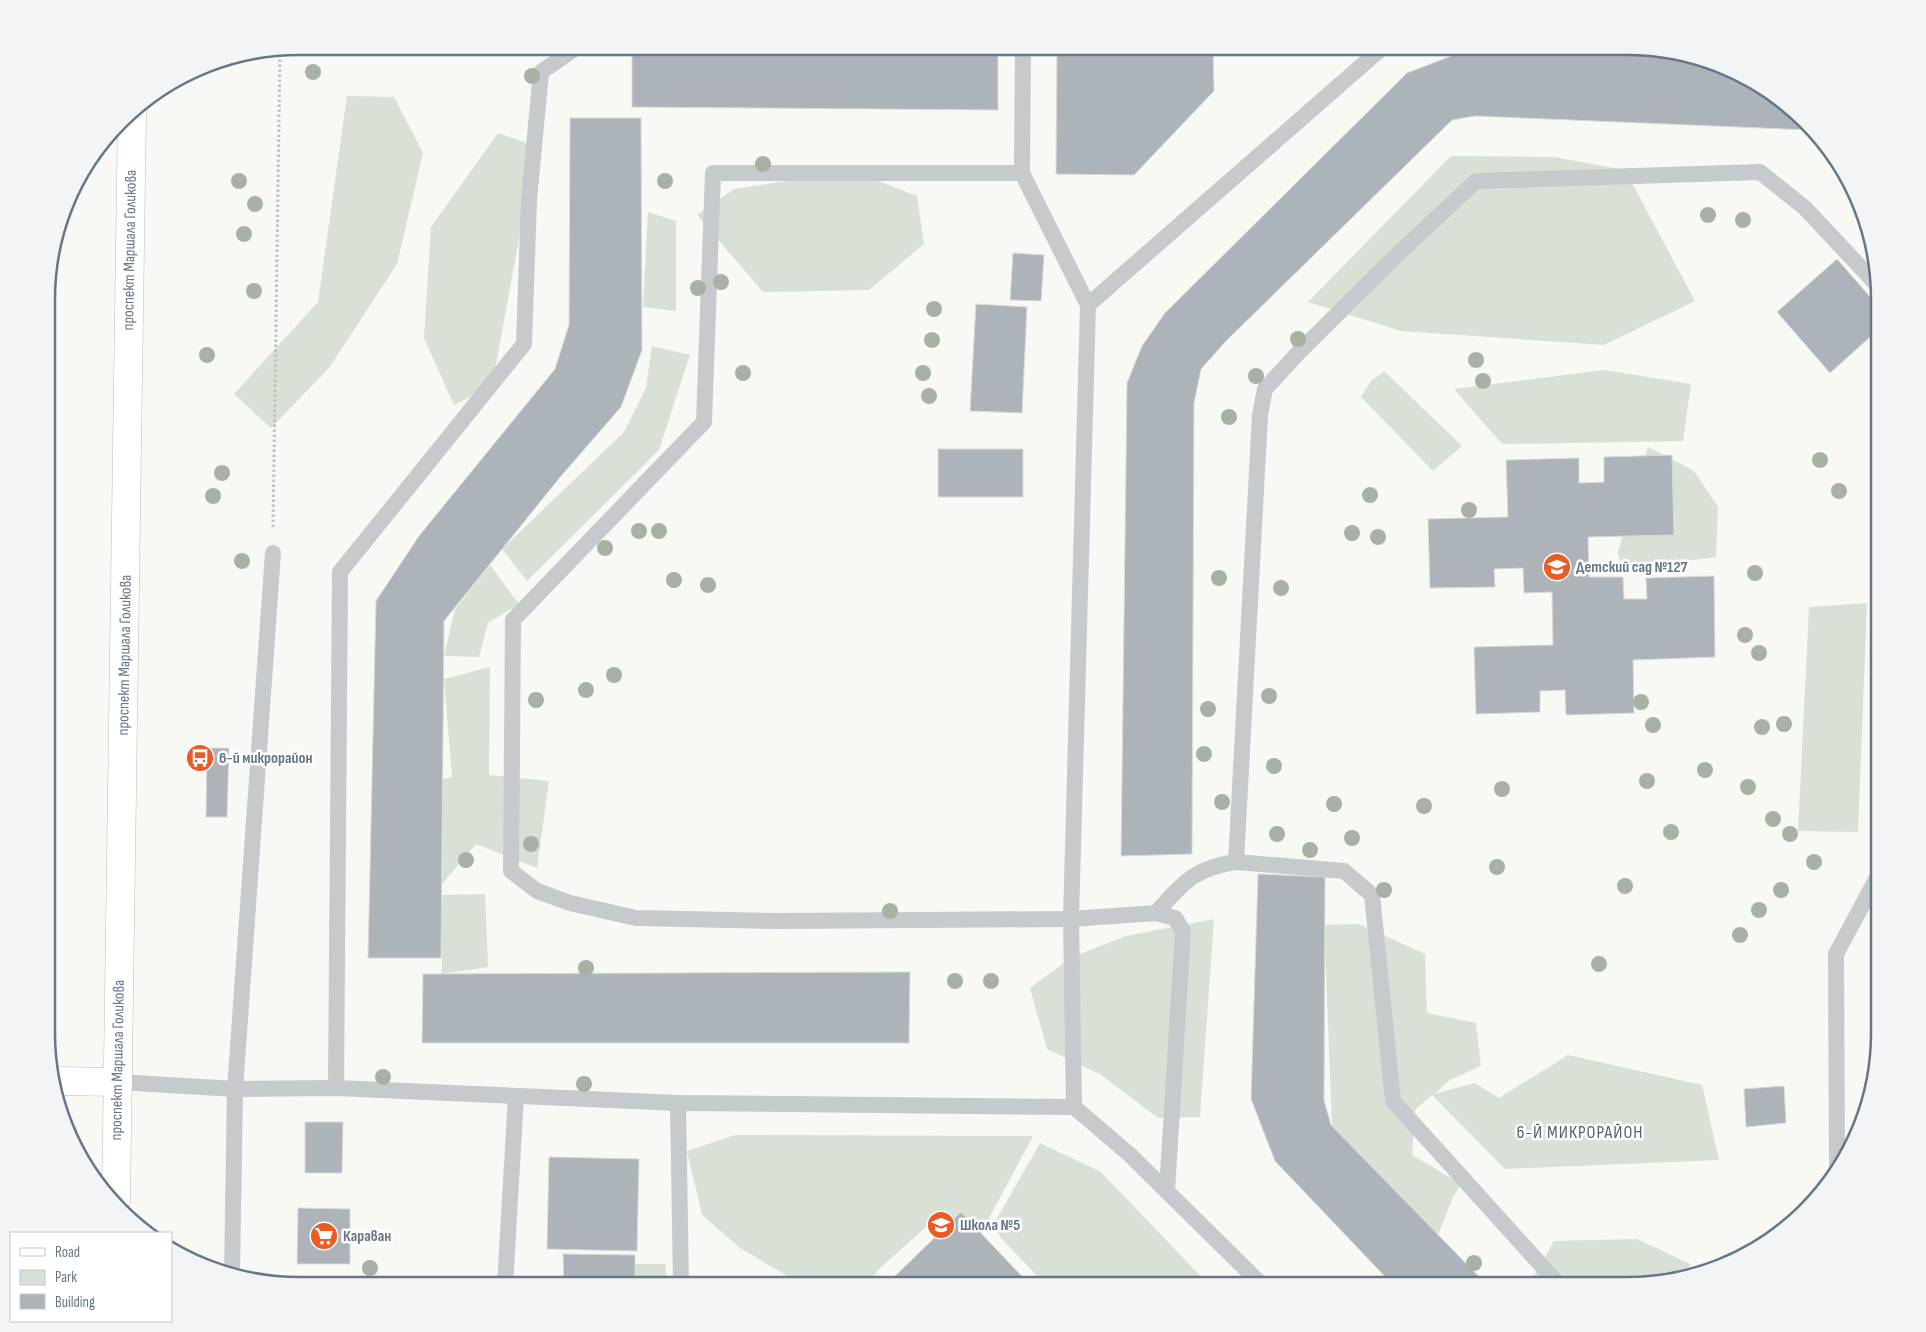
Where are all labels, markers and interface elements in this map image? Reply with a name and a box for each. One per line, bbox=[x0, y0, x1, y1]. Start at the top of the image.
street label: проспект Маршала Голикова bbox=[119, 170, 141, 330]
school or university icon: Детский сад №127 bbox=[1542, 552, 1572, 582]
place label: Детский сад №127 bbox=[1576, 558, 1688, 577]
street label: проспект Маршала Голикова bbox=[114, 575, 136, 735]
bus stop icon: 6-й микрорайон bbox=[185, 743, 215, 773]
place label: 6-й микрорайон bbox=[219, 749, 312, 768]
street label: проспект Маршала Голикова bbox=[107, 980, 129, 1140]
district label: 6-Й МИКРОРАЙОН bbox=[1517, 1122, 1643, 1143]
school or university icon: Школа №5 bbox=[926, 1210, 956, 1240]
place label: Школа №5 bbox=[960, 1216, 1020, 1235]
supermarket icon: Караван bbox=[309, 1221, 339, 1251]
place label: Караван bbox=[343, 1227, 391, 1246]
legend bbox=[10, 1232, 172, 1322]
text: Road bbox=[55, 1243, 80, 1262]
text: Park bbox=[55, 1268, 77, 1287]
text: Building bbox=[55, 1293, 95, 1312]

